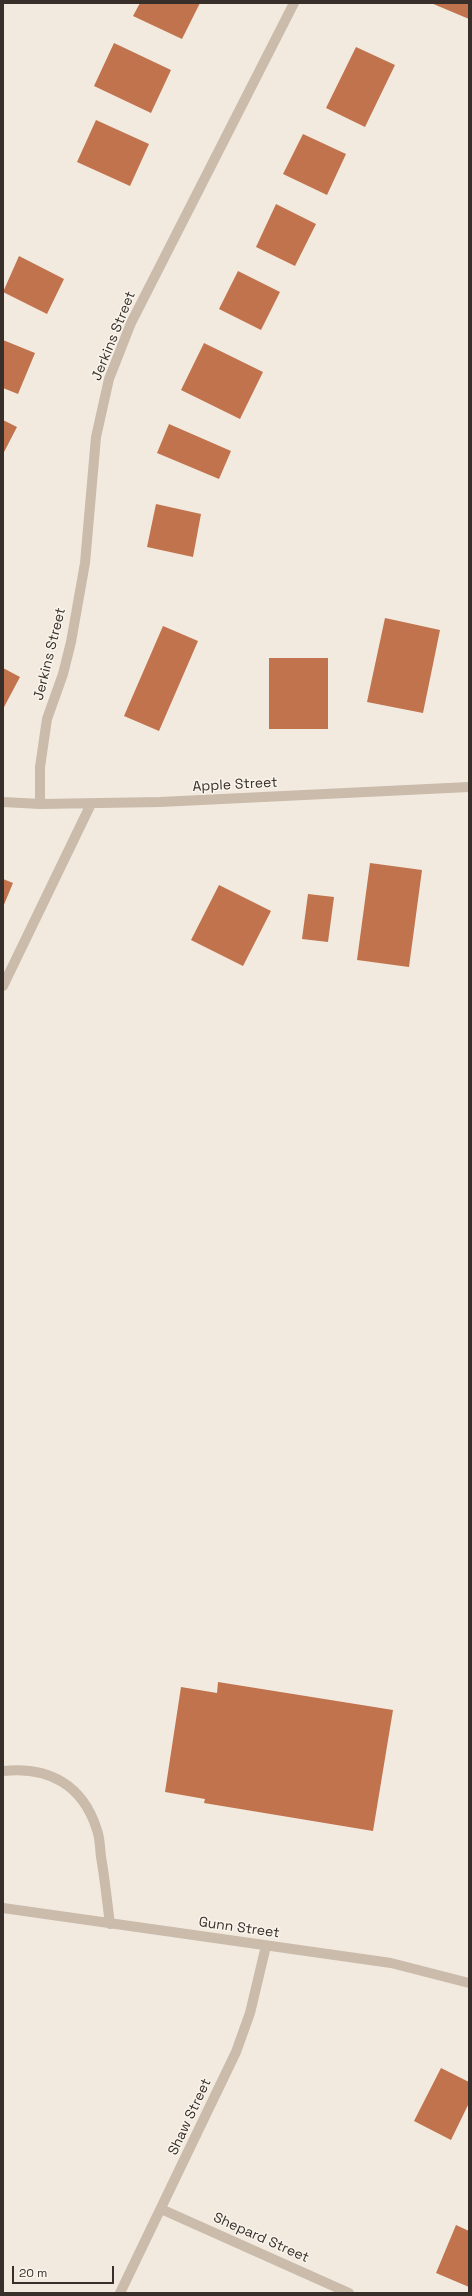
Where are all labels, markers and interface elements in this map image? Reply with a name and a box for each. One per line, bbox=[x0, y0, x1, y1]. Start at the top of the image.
street label: Jerkins Street bbox=[88, 289, 140, 383]
street label: Jerkins Street bbox=[30, 606, 70, 702]
street label: Apple Street bbox=[192, 774, 278, 796]
street label: Gunn Street bbox=[198, 1914, 280, 1942]
street label: Shaw Street bbox=[165, 2076, 215, 2158]
street label: Shepard Street bbox=[211, 2209, 311, 2267]
scale bar bbox=[14, 2258, 116, 2284]
text: 20 m bbox=[19, 2265, 47, 2281]

